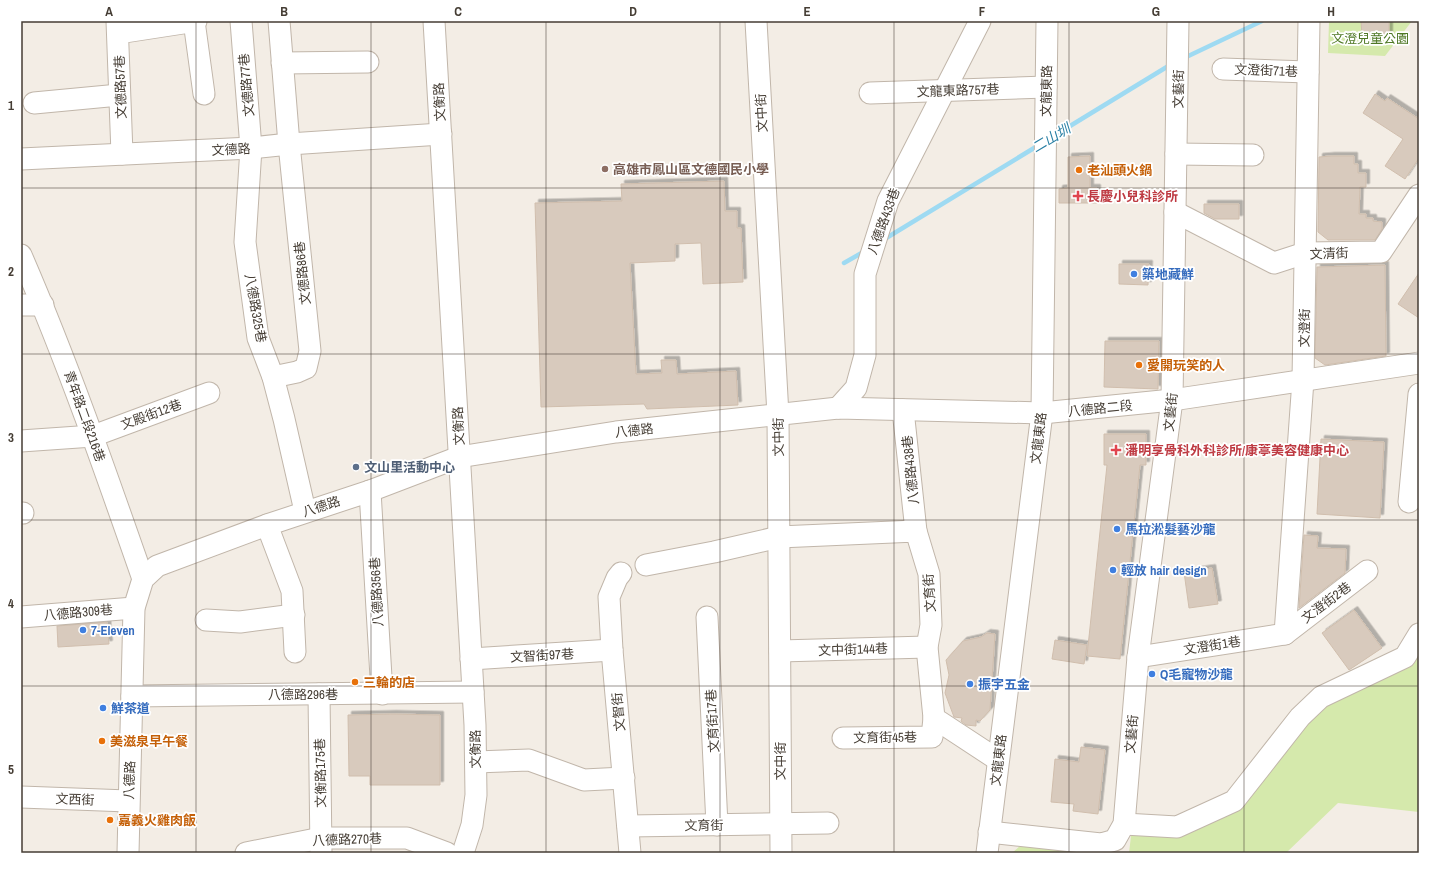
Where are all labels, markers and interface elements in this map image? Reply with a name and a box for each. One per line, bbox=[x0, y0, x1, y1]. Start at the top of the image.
text: A bbox=[105, 3, 113, 20]
text: B bbox=[280, 3, 288, 20]
text: C bbox=[454, 3, 462, 20]
text: D bbox=[629, 3, 637, 20]
text: E bbox=[803, 3, 811, 20]
text: F bbox=[979, 3, 986, 20]
text: G bbox=[1152, 3, 1160, 20]
text: H bbox=[1327, 3, 1335, 20]
park label: 文澄兒童公園 bbox=[1331, 30, 1409, 47]
street label: 文德路77巷 bbox=[235, 52, 258, 118]
street label: 文德路57巷 bbox=[111, 55, 130, 119]
street label: 文澄街71巷 bbox=[1234, 61, 1298, 80]
street label: 文龍東路 bbox=[1038, 65, 1055, 117]
street label: 文藝街 bbox=[1170, 69, 1187, 109]
street label: 文龍東路757巷 bbox=[916, 81, 1000, 100]
street label: 文衡路 bbox=[430, 82, 449, 122]
street label: 文中街 bbox=[752, 93, 771, 133]
text: 1 bbox=[8, 97, 14, 114]
water label: 二山圳 bbox=[1028, 118, 1075, 157]
street label: 文德路 bbox=[211, 140, 251, 159]
place label: 高雄市鳳山區文德國民小學 bbox=[613, 161, 769, 178]
place label: 老汕頭火鍋 bbox=[1087, 162, 1152, 179]
marker: 高雄市鳳山區文德國民小學 bbox=[600, 164, 610, 174]
marker: 老汕頭火鍋 bbox=[1074, 165, 1084, 175]
street label: 八德路433巷 bbox=[864, 185, 903, 257]
place label: 長慶小兒科診所 bbox=[1087, 188, 1178, 205]
marker: 長慶小兒科診所 bbox=[1072, 190, 1084, 202]
street label: 文德路86巷 bbox=[291, 240, 314, 306]
street label: 文清街 bbox=[1309, 244, 1349, 263]
text: 2 bbox=[8, 263, 14, 280]
place label: 築地藏鮮 bbox=[1142, 266, 1194, 283]
marker: 築地藏鮮 bbox=[1129, 269, 1139, 279]
street label: 八德路325巷 bbox=[241, 272, 270, 344]
street label: 文澄街 bbox=[1296, 308, 1313, 348]
place label: 愛開玩笑的人 bbox=[1147, 357, 1225, 374]
marker: 愛開玩笑的人 bbox=[1134, 360, 1144, 370]
street label: 青年路二段216巷 bbox=[60, 368, 109, 464]
street label: 文藝街 bbox=[1160, 392, 1181, 432]
street label: 文殿街12巷 bbox=[118, 396, 184, 433]
street label: 八德路二段 bbox=[1067, 397, 1133, 420]
street label: 文衡路 bbox=[449, 406, 468, 446]
street label: 文龍東路 bbox=[1027, 411, 1050, 465]
street label: 文中街 bbox=[770, 417, 787, 457]
street label: 八德路 bbox=[614, 420, 654, 441]
text: 3 bbox=[8, 429, 14, 446]
street label: 八德路438巷 bbox=[898, 434, 923, 506]
place label: 潘明享骨科外科診所/康葶美容健康中心 bbox=[1125, 442, 1349, 459]
marker: 潘明享骨科外科診所/康葶美容健康中心 bbox=[1110, 444, 1122, 456]
place label: 文山里活動中心 bbox=[364, 459, 455, 476]
marker: 文山里活動中心 bbox=[351, 462, 361, 472]
street label: 八德路 bbox=[300, 492, 342, 521]
place label: 馬拉淞髮藝沙龍 bbox=[1125, 521, 1216, 538]
marker: 馬拉淞髮藝沙龍 bbox=[1112, 524, 1122, 534]
street label: 八德路356巷 bbox=[366, 557, 387, 627]
place label: 輕放 hair design bbox=[1121, 562, 1207, 579]
marker: 輕放 hair design bbox=[1108, 565, 1118, 575]
street label: 文育街 bbox=[920, 573, 939, 613]
street label: 文澄街2巷 bbox=[1298, 578, 1355, 627]
text: 4 bbox=[8, 595, 14, 612]
street label: 八德路309巷 bbox=[43, 601, 114, 624]
place label: 7-Eleven bbox=[91, 622, 135, 639]
marker: 7-Eleven bbox=[78, 625, 88, 635]
street label: 文澄街1巷 bbox=[1182, 633, 1242, 658]
street label: 文中街144巷 bbox=[818, 640, 888, 659]
street label: 文智街97巷 bbox=[510, 645, 574, 666]
place label: Q毛寵物沙龍 bbox=[1160, 666, 1233, 683]
marker: Q毛寵物沙龍 bbox=[1147, 669, 1157, 679]
place label: 三輪的店 bbox=[363, 674, 415, 691]
place label: 振宇五金 bbox=[978, 676, 1030, 693]
marker: 三輪的店 bbox=[350, 677, 360, 687]
marker: 振宇五金 bbox=[965, 679, 975, 689]
street label: 八德路296巷 bbox=[268, 686, 338, 703]
street label: 文育街17巷 bbox=[702, 689, 723, 753]
street label: 文智街 bbox=[608, 692, 629, 732]
place label: 鮮茶道 bbox=[111, 700, 150, 717]
marker: 鮮茶道 bbox=[98, 703, 108, 713]
street label: 文藝街 bbox=[1121, 714, 1142, 754]
street label: 文育街45巷 bbox=[853, 728, 917, 747]
street label: 文衡路 bbox=[467, 729, 484, 769]
place label: 美滋泉早午餐 bbox=[110, 733, 188, 750]
street label: 文龍東路 bbox=[987, 733, 1010, 787]
marker: 美滋泉早午餐 bbox=[97, 736, 107, 746]
street label: 文衡路175巷 bbox=[311, 738, 330, 808]
street label: 文中街 bbox=[772, 741, 789, 781]
street label: 八德路 bbox=[120, 760, 139, 800]
text: 5 bbox=[8, 761, 14, 778]
street label: 文西街 bbox=[55, 790, 95, 809]
place label: 嘉義火雞肉飯 bbox=[118, 812, 196, 829]
marker: 嘉義火雞肉飯 bbox=[105, 815, 115, 825]
street label: 文育街 bbox=[684, 817, 724, 834]
street label: 八德路270巷 bbox=[312, 830, 382, 849]

